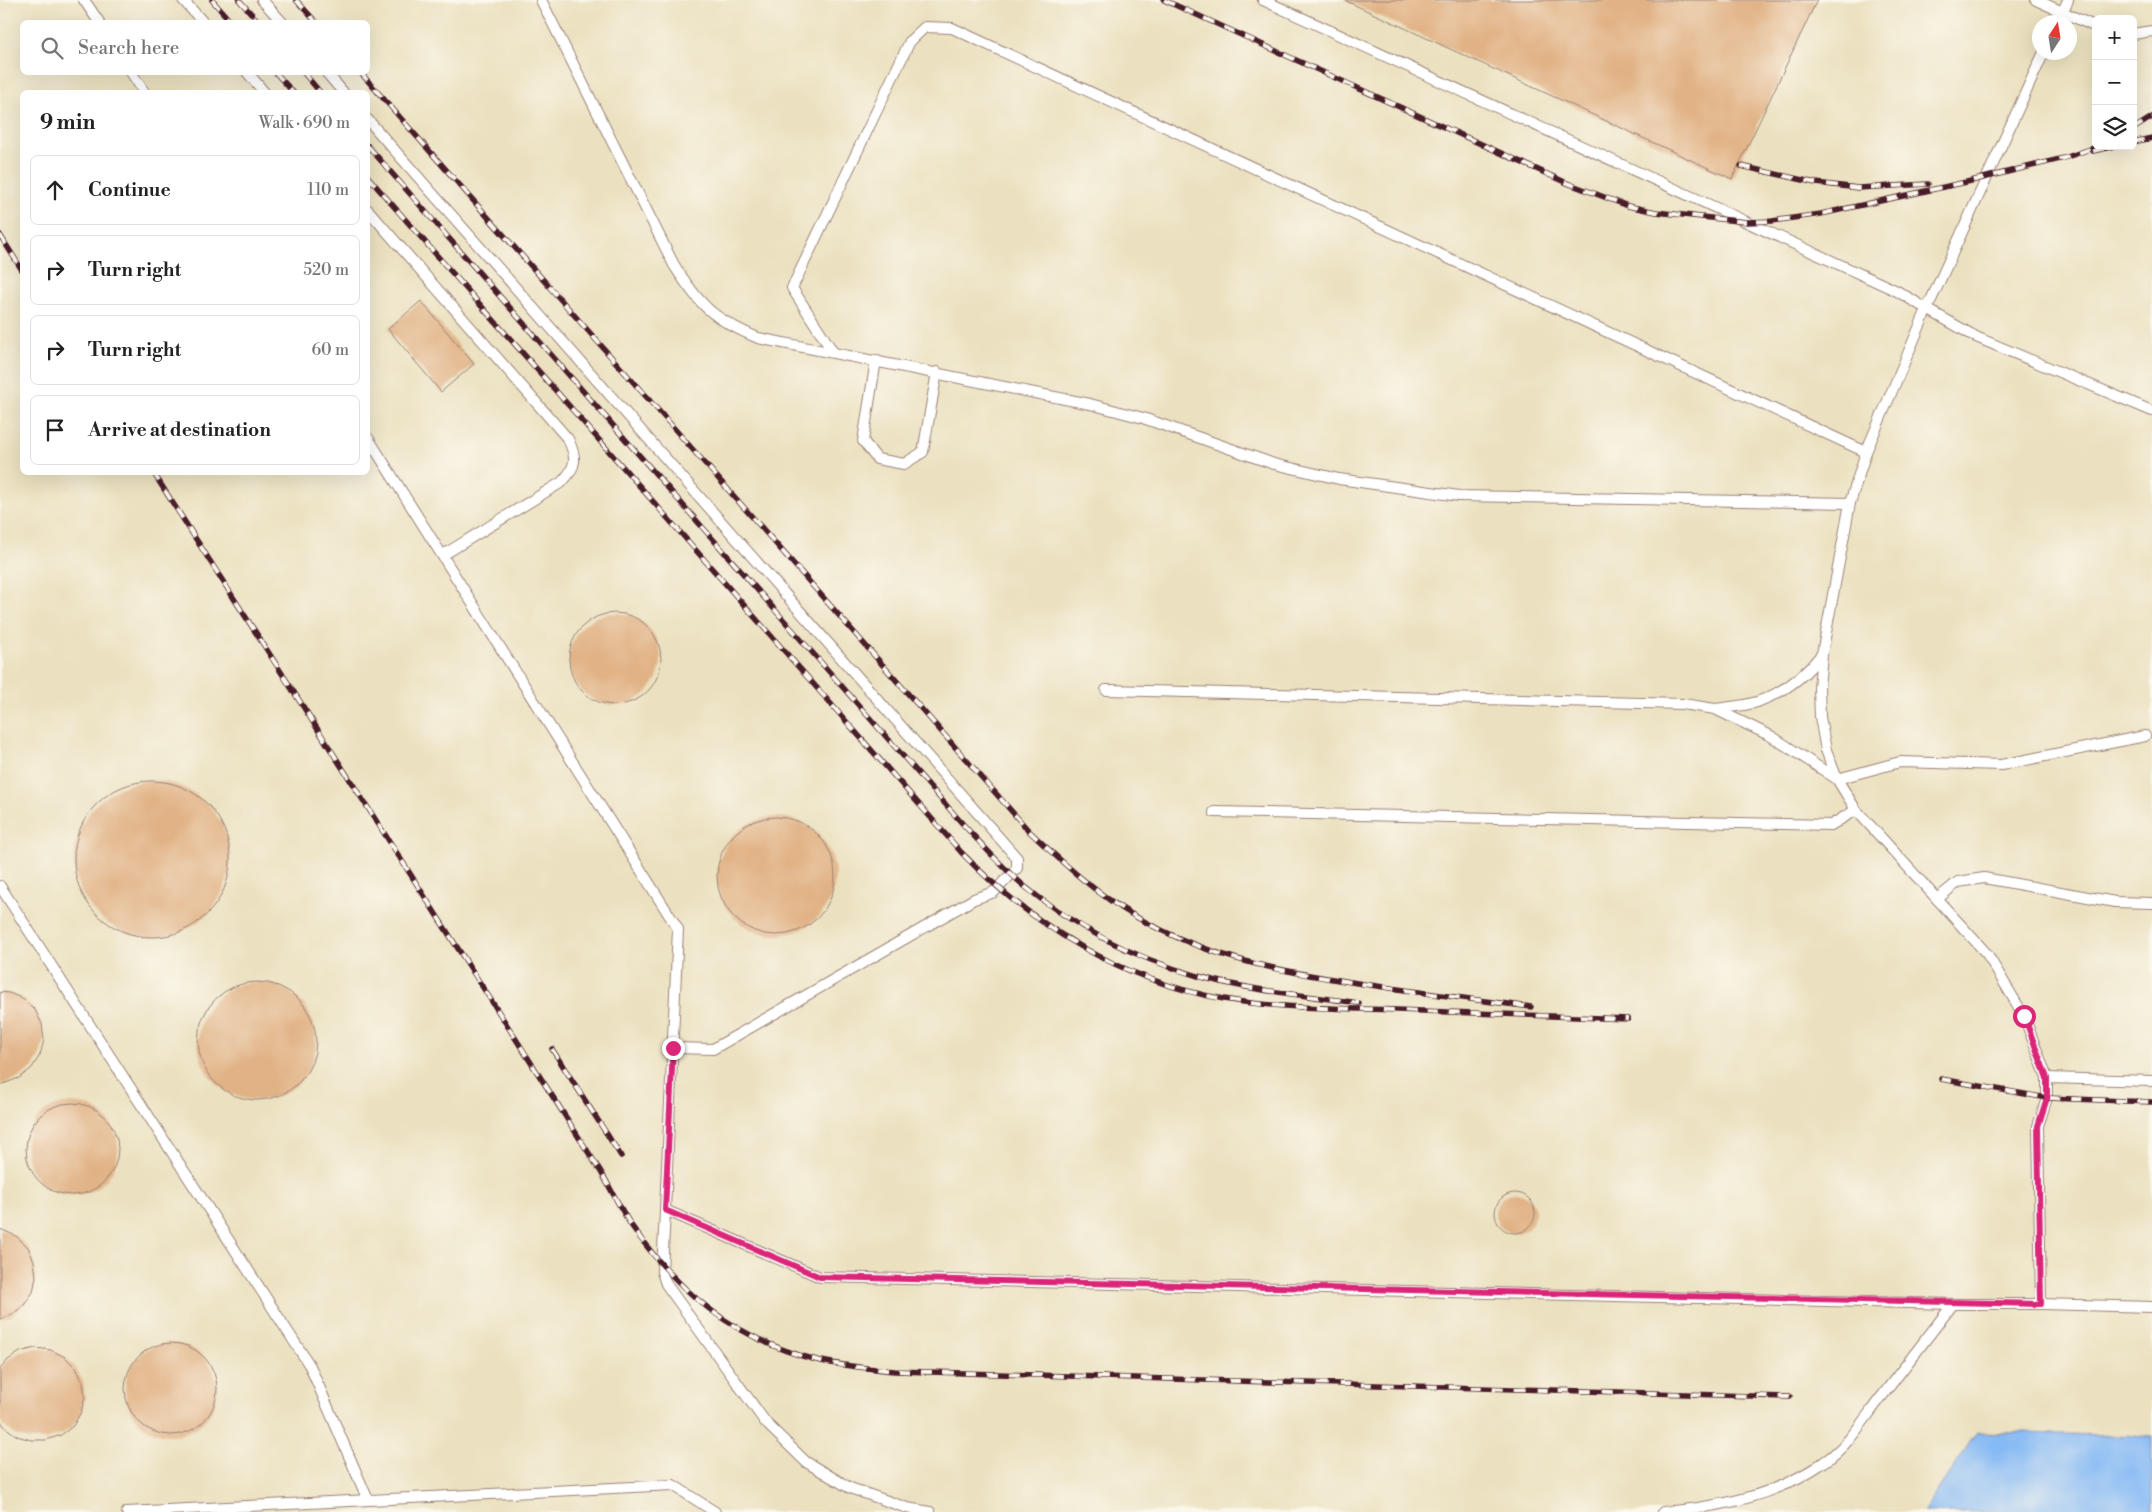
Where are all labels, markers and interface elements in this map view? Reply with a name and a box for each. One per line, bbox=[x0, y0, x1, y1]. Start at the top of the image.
north arrow bbox=[2032, 15, 2077, 60]
map controls bbox=[2092, 15, 2137, 150]
button: + bbox=[2092, 15, 2137, 60]
search box bbox=[20, 20, 370, 75]
icon: search bbox=[38, 34, 66, 62]
text: Search here bbox=[78, 36, 179, 60]
button: − bbox=[2092, 60, 2137, 105]
button: layers bbox=[2092, 105, 2137, 150]
text: 9 min bbox=[40, 110, 95, 136]
text: Walk · 690 m bbox=[259, 113, 350, 133]
icon: ahead bbox=[41, 176, 69, 204]
text: Continue bbox=[88, 178, 171, 202]
text: 110 m bbox=[307, 180, 349, 200]
icon: right bbox=[41, 256, 69, 284]
text: Turn right bbox=[88, 258, 181, 282]
text: 520 m bbox=[303, 260, 349, 280]
icon: right bbox=[41, 336, 69, 364]
text: Turn right bbox=[88, 338, 181, 362]
text: 60 m bbox=[311, 340, 349, 360]
icon: arrive bbox=[41, 416, 69, 444]
text: Arrive at destination bbox=[88, 418, 271, 442]
route start bbox=[2013, 1005, 2036, 1028]
route end bbox=[662, 1037, 685, 1060]

